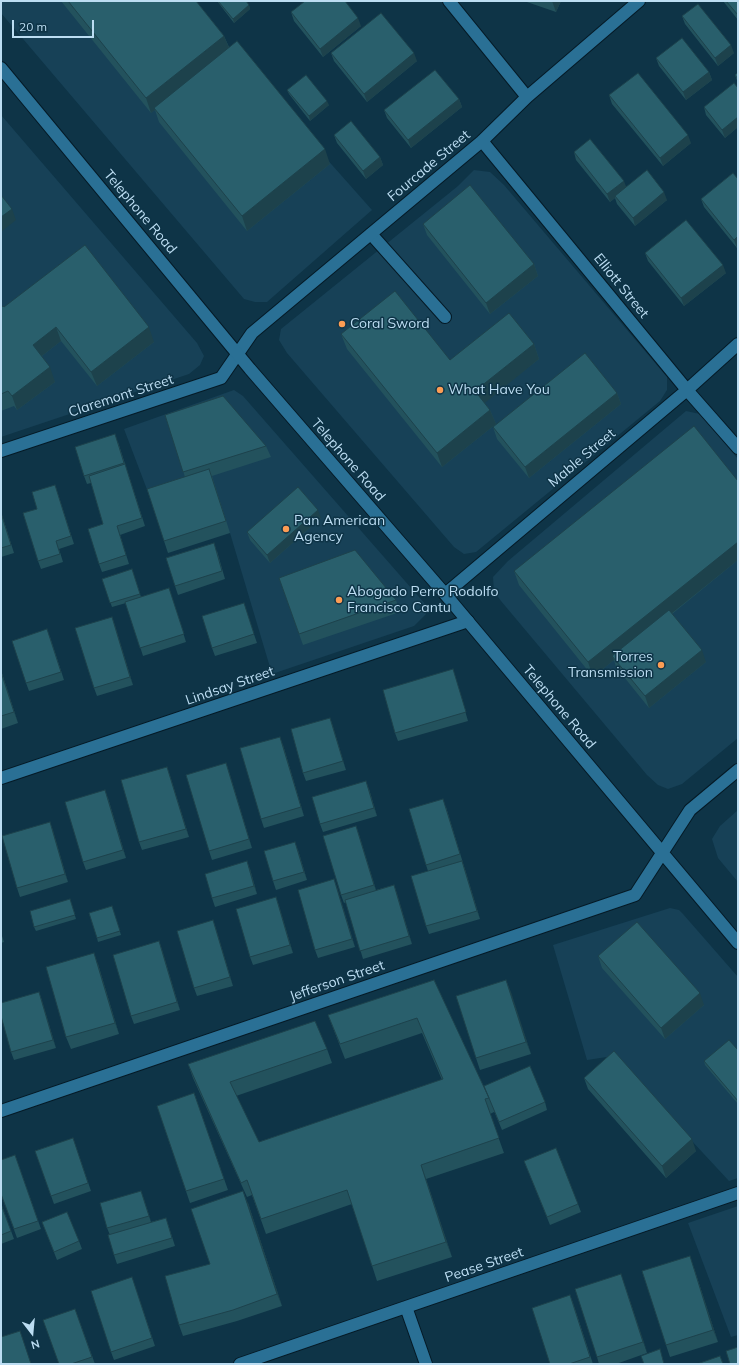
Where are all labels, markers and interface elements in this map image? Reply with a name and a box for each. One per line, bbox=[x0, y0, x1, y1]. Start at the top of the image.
scale bar bbox=[14, 12, 96, 38]
text: 20 m bbox=[19, 19, 47, 34]
street label: Fourcade Street bbox=[384, 127, 474, 205]
street label: Telephone Road bbox=[100, 167, 180, 257]
street label: Elliott Street bbox=[590, 250, 652, 322]
place label: Coral Sword bbox=[350, 316, 430, 332]
marker: Coral Sword bbox=[337, 319, 347, 329]
street label: Claremont Street bbox=[66, 371, 176, 421]
place label: What Have You bbox=[448, 382, 550, 398]
marker: What Have You bbox=[435, 385, 445, 395]
street label: Telephone Road bbox=[307, 415, 389, 505]
street label: Mable Street bbox=[545, 425, 619, 491]
place label: Pan American Agency bbox=[294, 513, 385, 546]
marker: Pan American Agency bbox=[281, 524, 291, 534]
place label: Abogado Perro Rodolfo Francisco Cantu bbox=[347, 584, 498, 616]
marker: Abogado Perro Rodolfo Francisco Cantu bbox=[334, 595, 344, 605]
place label: Torres Transmission bbox=[568, 649, 653, 682]
marker: Torres Transmission bbox=[656, 660, 666, 670]
street label: Telephone Road bbox=[519, 662, 599, 752]
street label: Lindsay Street bbox=[183, 663, 277, 709]
street label: Jefferson Street bbox=[287, 957, 387, 1005]
street label: Pease Street bbox=[443, 1244, 525, 1286]
north arrow bbox=[12, 1313, 52, 1353]
text: N bbox=[29, 1337, 41, 1352]

